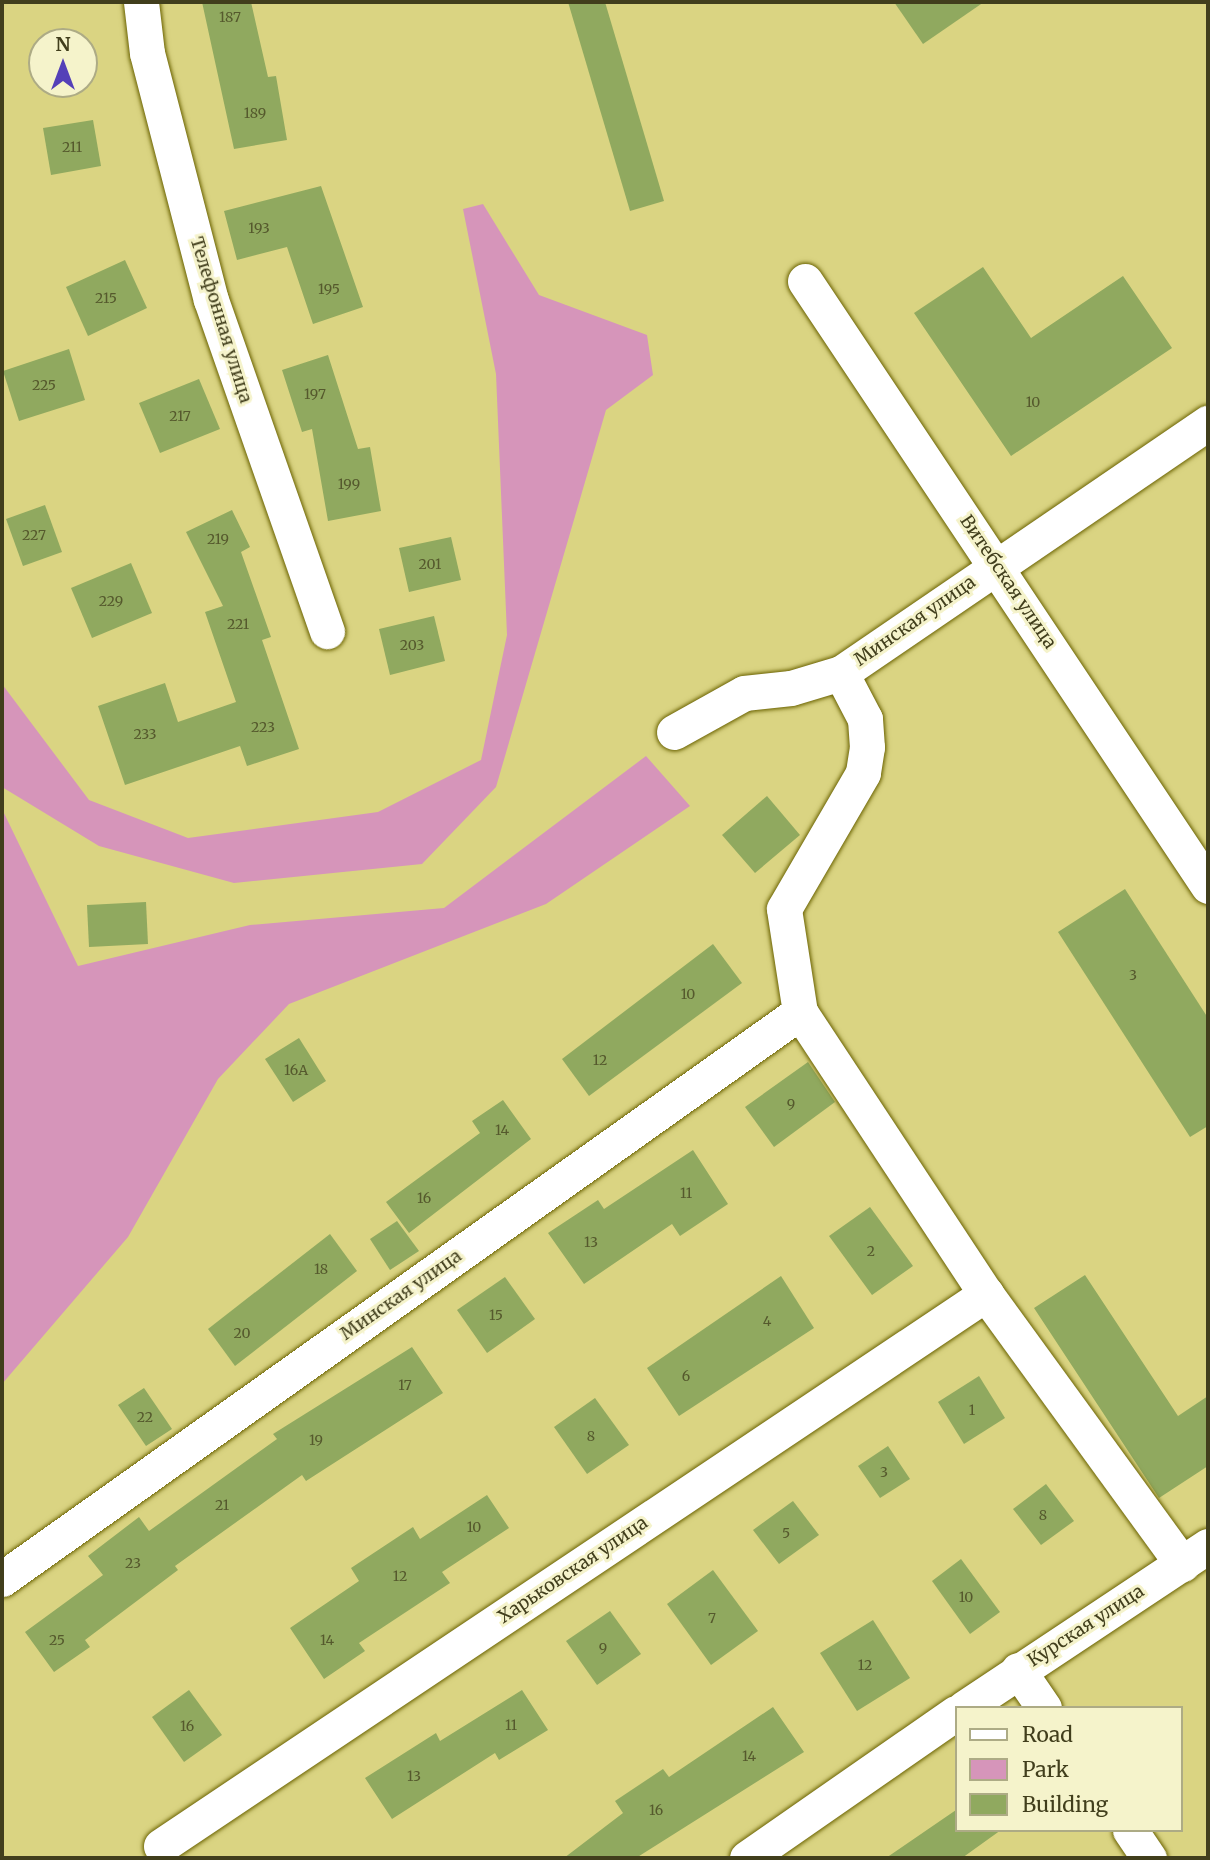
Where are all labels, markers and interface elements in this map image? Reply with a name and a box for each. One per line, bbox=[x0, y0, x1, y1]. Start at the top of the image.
house number: 187 bbox=[219, 9, 241, 25]
north arrow bbox=[28, 28, 98, 98]
text: N bbox=[55, 32, 71, 56]
house number: 189 bbox=[244, 105, 266, 121]
house number: 211 bbox=[62, 139, 82, 155]
house number: 193 bbox=[248, 220, 270, 236]
street label: Телефонная улица bbox=[185, 234, 257, 406]
house number: 195 bbox=[318, 281, 340, 297]
house number: 215 bbox=[95, 290, 117, 306]
house number: 225 bbox=[32, 377, 56, 393]
house number: 197 bbox=[304, 386, 326, 402]
house number: 10 bbox=[1026, 394, 1040, 410]
house number: 217 bbox=[169, 408, 191, 424]
house number: 199 bbox=[338, 476, 360, 492]
street label: Витебская улица bbox=[955, 511, 1061, 653]
house number: 227 bbox=[22, 527, 46, 543]
house number: 219 bbox=[207, 531, 229, 547]
house number: 201 bbox=[419, 556, 441, 572]
street label: Минская улица bbox=[850, 571, 980, 671]
house number: 229 bbox=[99, 593, 123, 609]
house number: 221 bbox=[227, 616, 249, 632]
house number: 203 bbox=[400, 637, 424, 653]
house number: 223 bbox=[251, 719, 275, 735]
house number: 233 bbox=[133, 726, 157, 742]
house number: 3 bbox=[1129, 967, 1137, 983]
house number: 10 bbox=[681, 986, 695, 1002]
house number: 12 bbox=[593, 1052, 607, 1068]
house number: 16А bbox=[284, 1062, 308, 1078]
house number: 9 bbox=[787, 1096, 795, 1112]
house number: 14 bbox=[495, 1122, 509, 1138]
house number: 11 bbox=[680, 1185, 692, 1201]
house number: 16 bbox=[417, 1190, 431, 1206]
house number: 13 bbox=[584, 1234, 598, 1250]
house number: 2 bbox=[867, 1243, 875, 1259]
street label: Минская улица bbox=[336, 1245, 466, 1345]
house number: 18 bbox=[314, 1261, 328, 1277]
house number: 15 bbox=[489, 1307, 503, 1323]
house number: 4 bbox=[763, 1313, 771, 1329]
house number: 20 bbox=[233, 1325, 251, 1341]
house number: 6 bbox=[682, 1368, 690, 1384]
house number: 17 bbox=[398, 1377, 412, 1393]
house number: 1 bbox=[969, 1402, 975, 1418]
house number: 22 bbox=[137, 1409, 153, 1425]
house number: 8 bbox=[587, 1428, 595, 1444]
house number: 19 bbox=[309, 1432, 323, 1448]
house number: 3 bbox=[880, 1464, 888, 1480]
house number: 21 bbox=[215, 1497, 229, 1513]
house number: 8 bbox=[1039, 1507, 1047, 1523]
street label: Харьковская улица bbox=[494, 1512, 652, 1628]
house number: 10 bbox=[467, 1519, 481, 1535]
house number: 5 bbox=[782, 1525, 790, 1541]
house number: 23 bbox=[125, 1555, 141, 1571]
house number: 12 bbox=[393, 1568, 407, 1584]
street label: Курская улица bbox=[1024, 1580, 1148, 1672]
house number: 10 bbox=[959, 1589, 973, 1605]
house number: 7 bbox=[708, 1610, 716, 1626]
house number: 25 bbox=[49, 1632, 65, 1648]
house number: 14 bbox=[320, 1632, 334, 1648]
house number: 9 bbox=[599, 1640, 607, 1656]
house number: 12 bbox=[858, 1657, 872, 1673]
legend bbox=[954, 1706, 1182, 1832]
house number: 11 bbox=[505, 1717, 517, 1733]
house number: 16 bbox=[180, 1718, 194, 1734]
text: Road bbox=[1022, 1721, 1073, 1748]
house number: 14 bbox=[742, 1748, 756, 1764]
text: Park bbox=[1022, 1756, 1069, 1783]
house number: 13 bbox=[407, 1768, 421, 1784]
text: Building bbox=[1022, 1791, 1108, 1818]
house number: 16 bbox=[649, 1802, 663, 1818]

